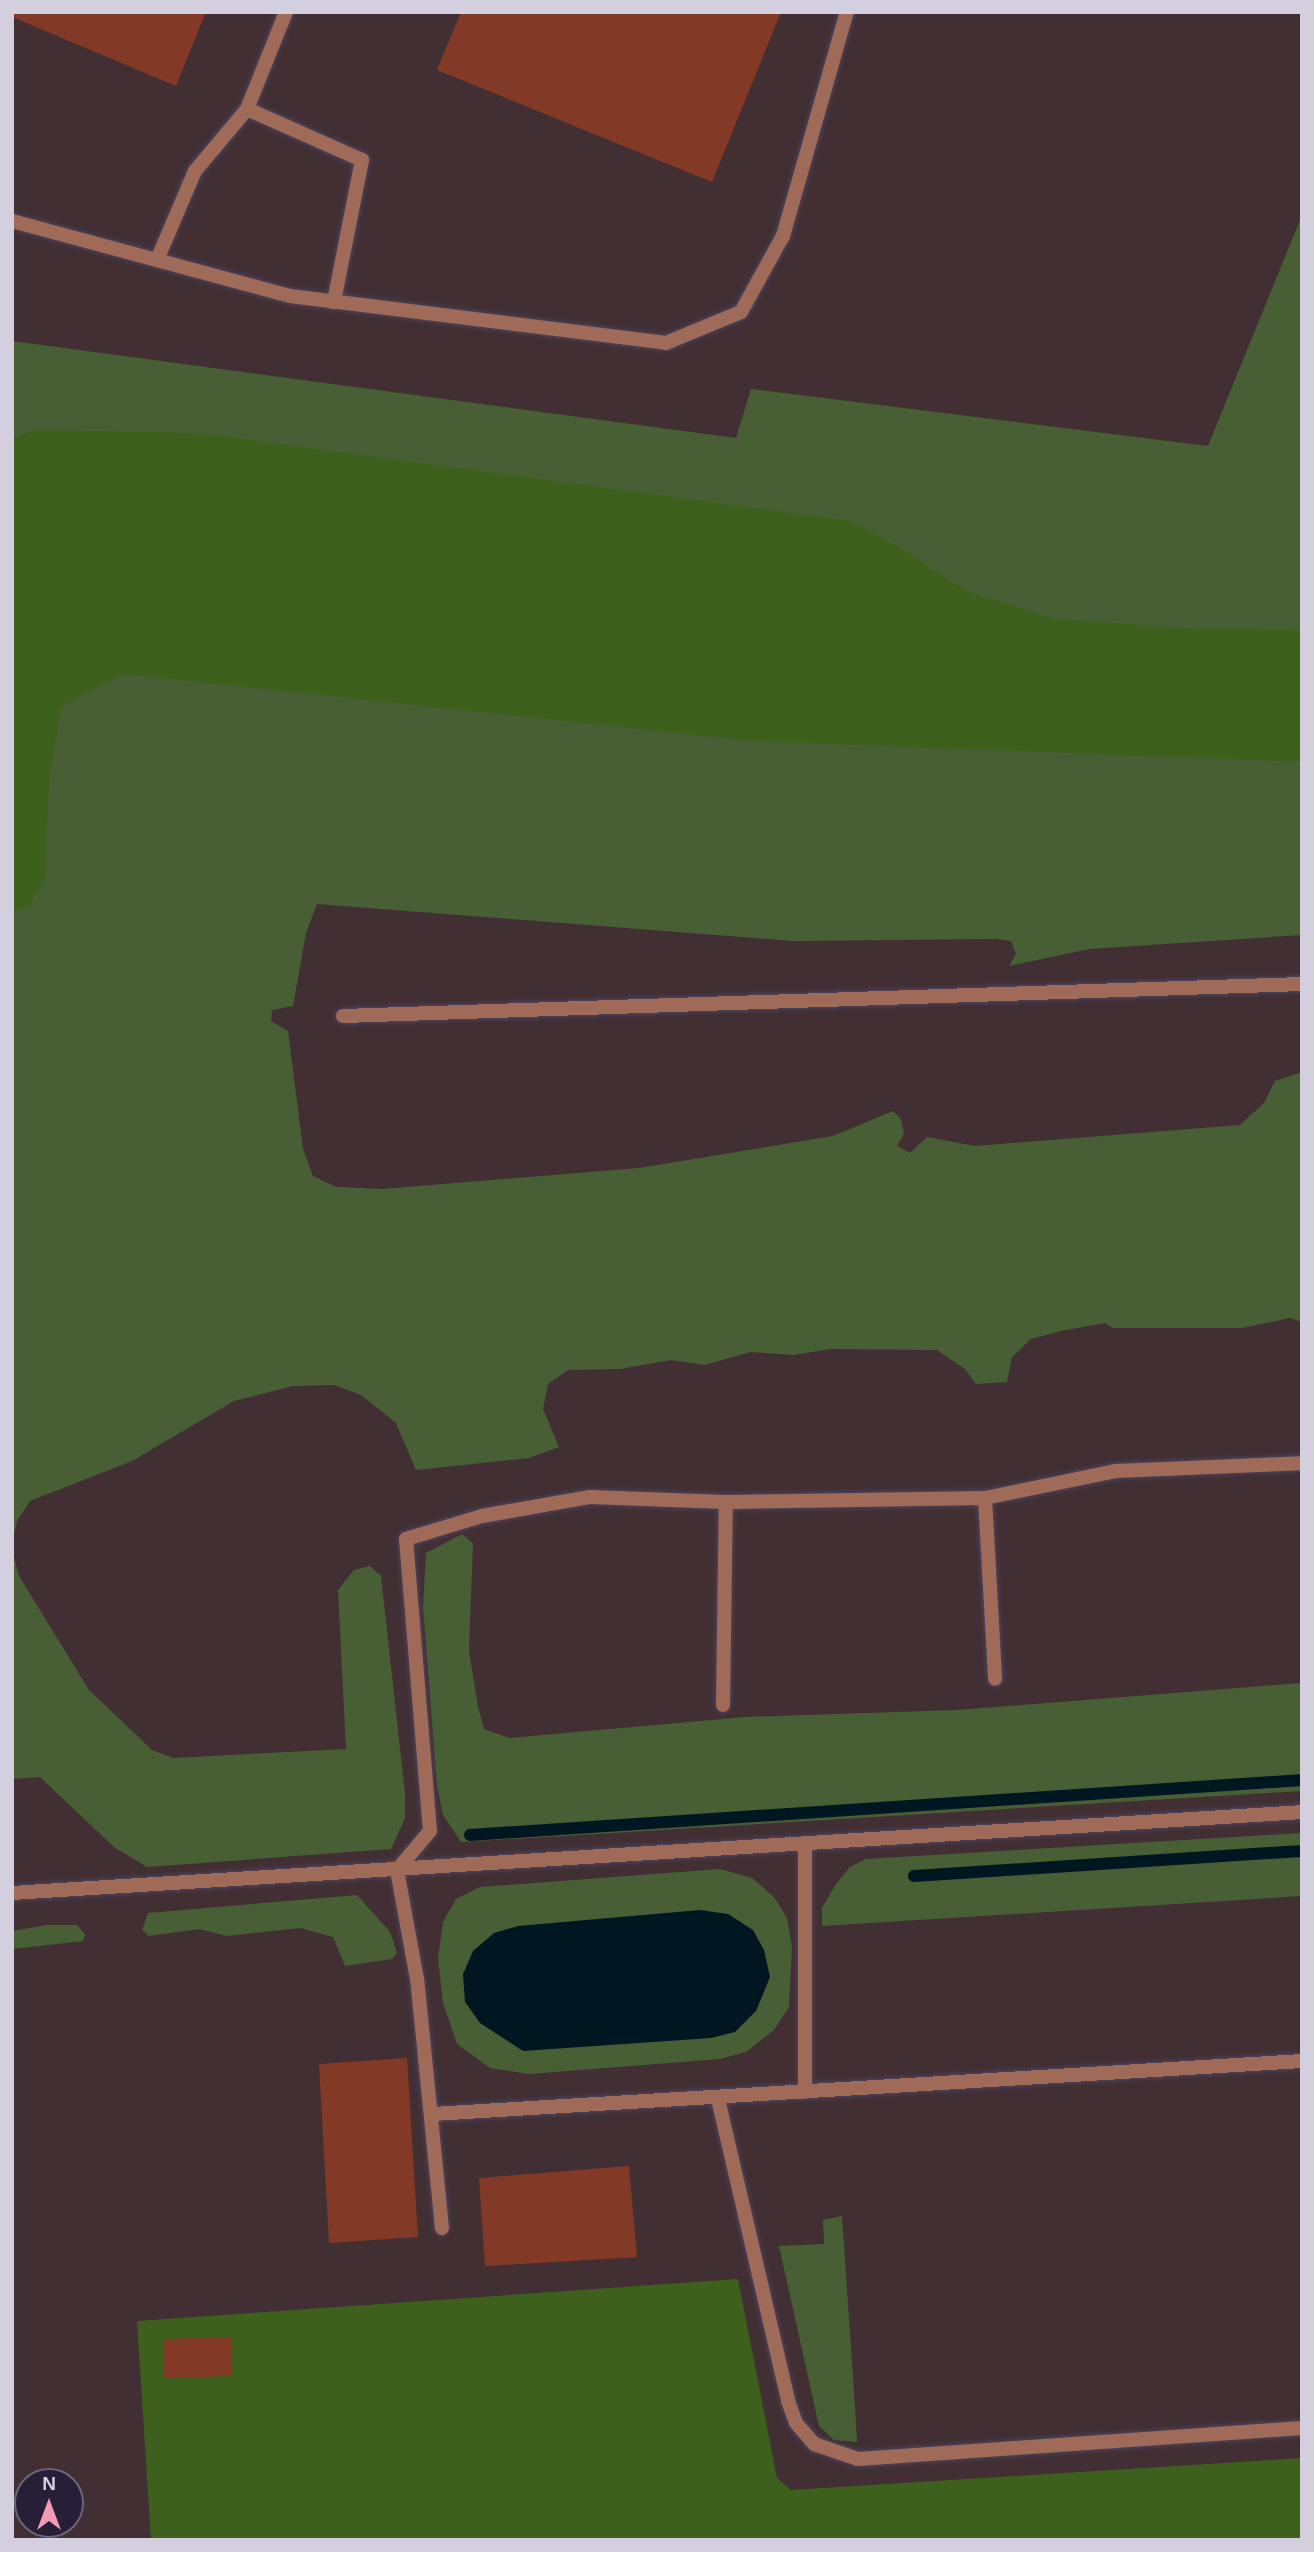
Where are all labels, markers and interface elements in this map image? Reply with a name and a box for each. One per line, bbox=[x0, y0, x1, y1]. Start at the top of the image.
north arrow bbox=[14, 2468, 84, 2538]
text: N bbox=[42, 2473, 56, 2494]

